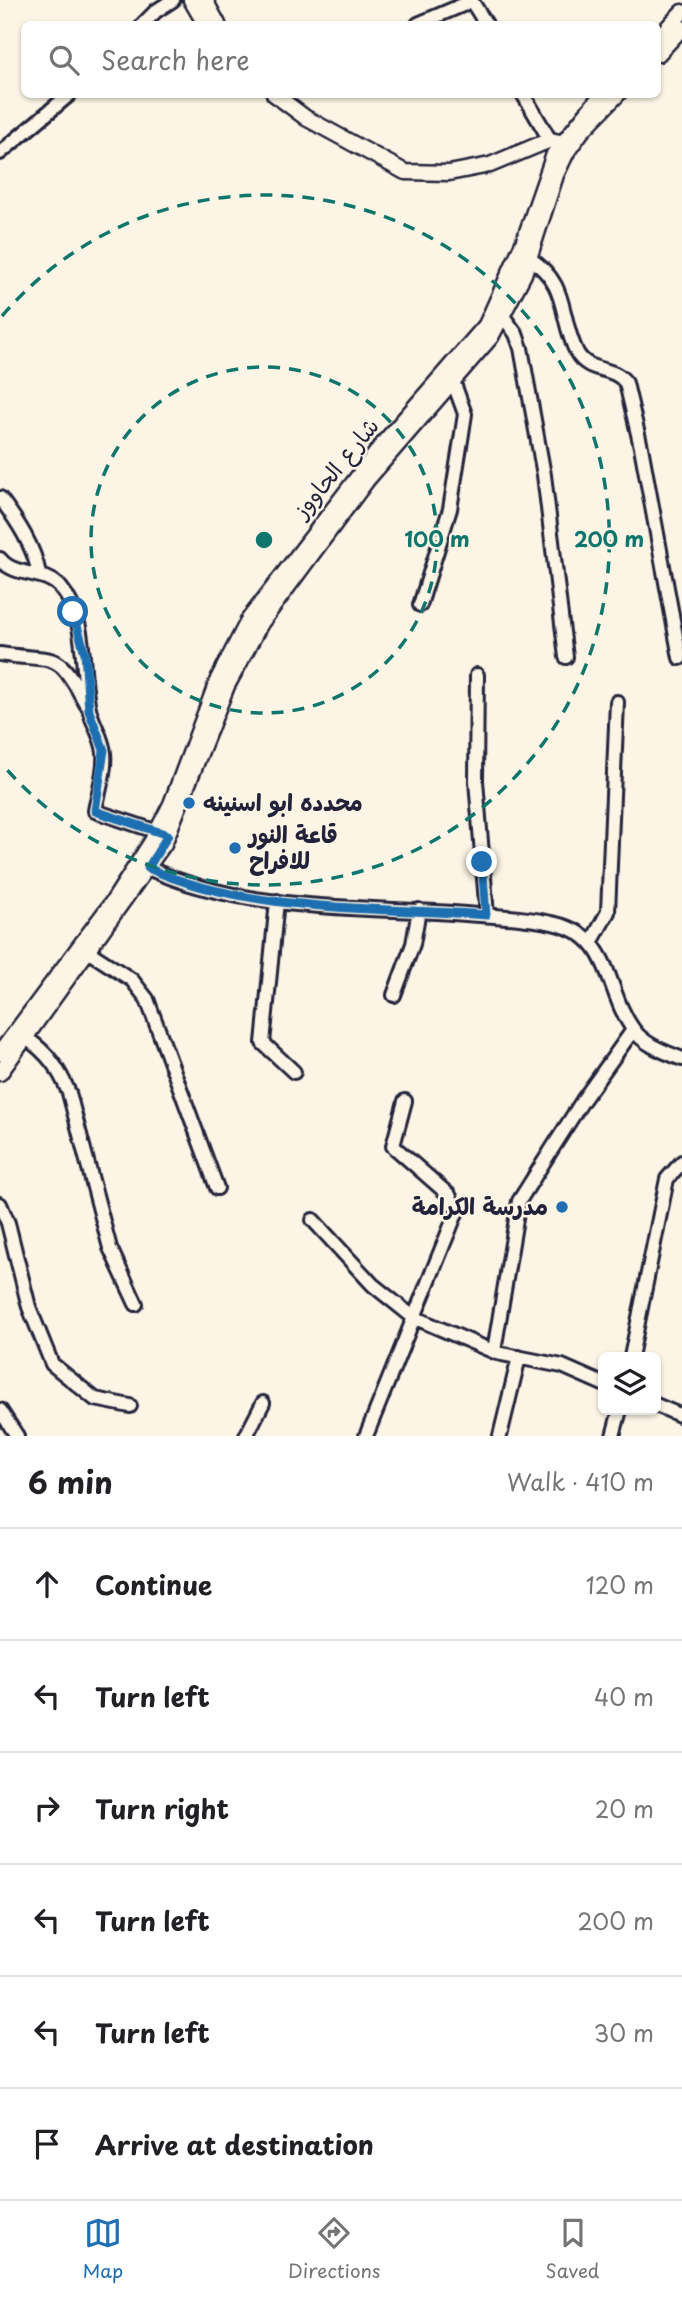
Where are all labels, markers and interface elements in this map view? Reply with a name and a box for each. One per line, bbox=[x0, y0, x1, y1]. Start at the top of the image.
search box bbox=[21, 21, 661, 98]
text: Search here bbox=[101, 40, 250, 79]
icon: search bbox=[45, 41, 83, 79]
street label: شارع الحاووز bbox=[282, 409, 386, 526]
text: 100 m bbox=[404, 522, 470, 554]
text: 200 m bbox=[574, 522, 644, 554]
centre of rings bbox=[252, 528, 276, 552]
route start bbox=[57, 596, 88, 627]
place label: محدده ابو اسنينه bbox=[203, 784, 363, 819]
marker: محدده ابو اسنينه bbox=[181, 795, 197, 811]
place label: قاعة النور للافراح bbox=[247, 816, 338, 877]
marker: قاعة النور للافراح bbox=[227, 840, 243, 856]
route end bbox=[466, 846, 497, 877]
place label: مدرسة الكرامة bbox=[412, 1188, 548, 1223]
marker: مدرسة الكرامة bbox=[554, 1199, 570, 1215]
map controls bbox=[598, 1352, 661, 1415]
button: layers bbox=[598, 1352, 661, 1415]
text: 6 min bbox=[28, 1459, 113, 1504]
text: Walk · 410 m bbox=[507, 1464, 654, 1499]
icon: ahead bbox=[28, 1565, 66, 1603]
text: Continue bbox=[95, 1565, 212, 1604]
text: 120 m bbox=[586, 1567, 654, 1602]
icon: left bbox=[28, 1677, 66, 1715]
text: Turn left bbox=[95, 1677, 210, 1716]
text: 40 m bbox=[594, 1679, 654, 1714]
icon: right bbox=[28, 1789, 66, 1827]
text: Turn right bbox=[95, 1789, 229, 1828]
text: 20 m bbox=[595, 1791, 654, 1826]
icon: left bbox=[28, 1901, 66, 1939]
text: Turn left bbox=[95, 1901, 210, 1940]
text: 200 m bbox=[577, 1903, 654, 1938]
icon: left bbox=[28, 2013, 66, 2051]
text: Turn left bbox=[95, 2013, 210, 2052]
text: 30 m bbox=[593, 2015, 654, 2050]
icon: arrive bbox=[28, 2125, 66, 2163]
text: Arrive at destination bbox=[95, 2125, 374, 2164]
tab: Map bbox=[83, 2214, 123, 2284]
tab: Directions bbox=[288, 2214, 381, 2284]
tab: Saved bbox=[546, 2214, 599, 2284]

